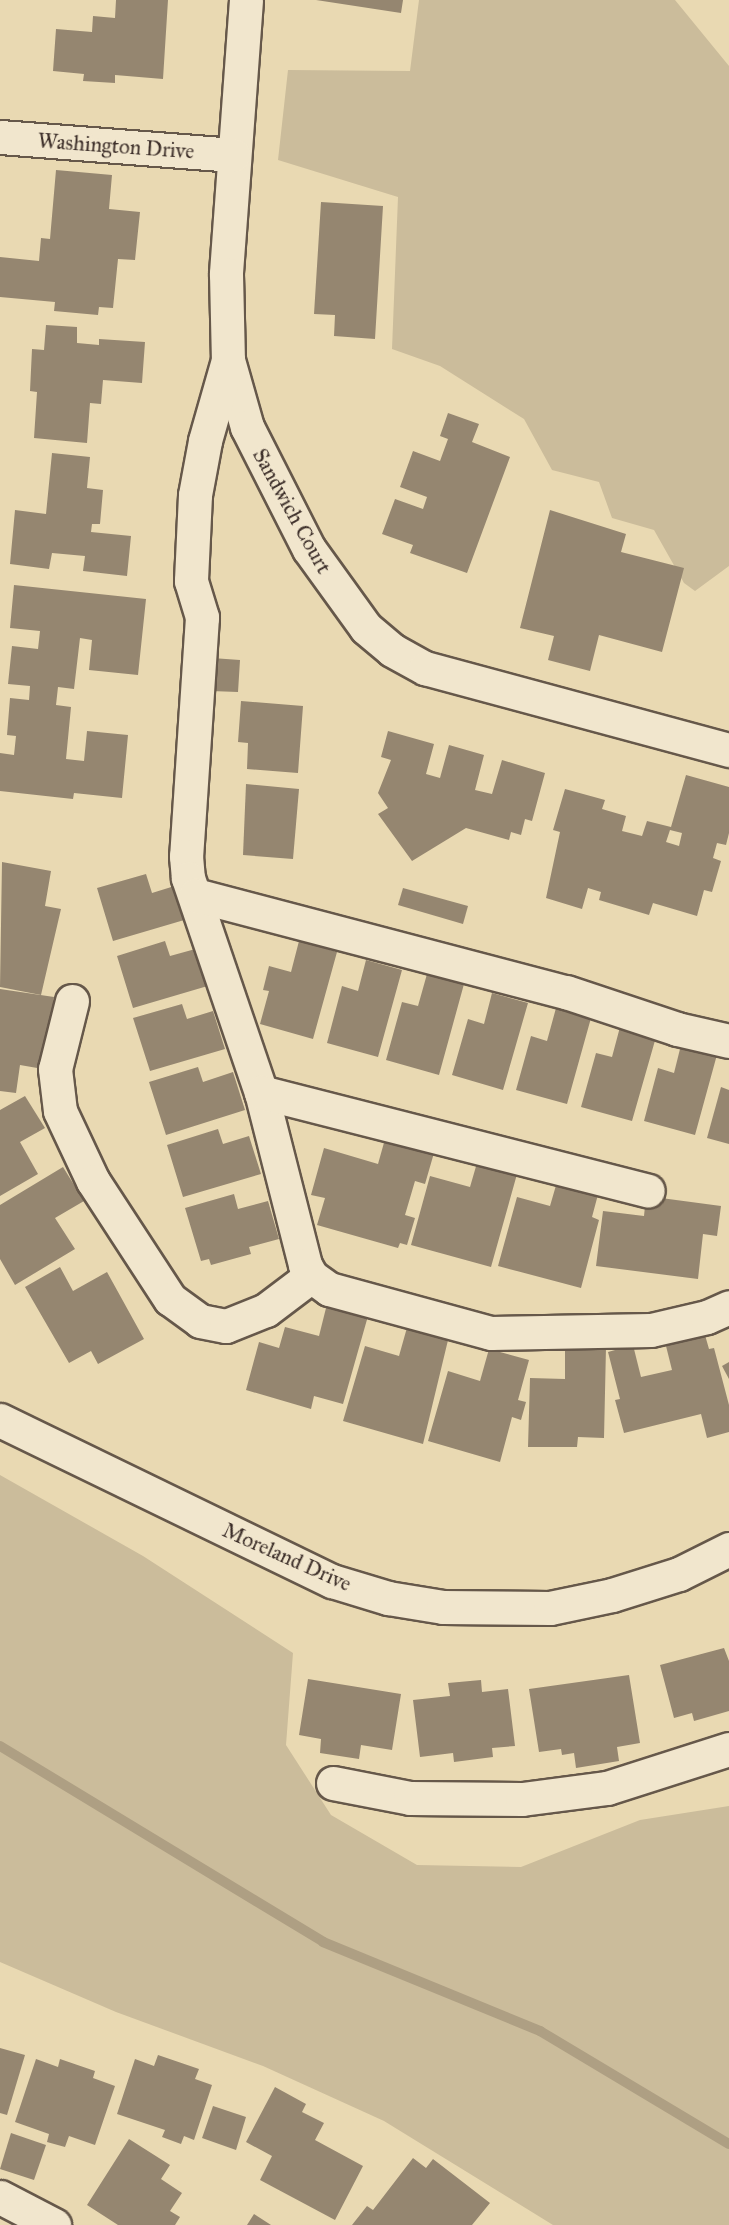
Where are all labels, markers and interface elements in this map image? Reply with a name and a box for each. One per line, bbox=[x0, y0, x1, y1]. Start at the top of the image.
street label: Washington Drive bbox=[37, 128, 195, 164]
street label: Sandwich Court bbox=[247, 444, 337, 578]
street label: Moreland Drive bbox=[219, 1517, 355, 1597]

